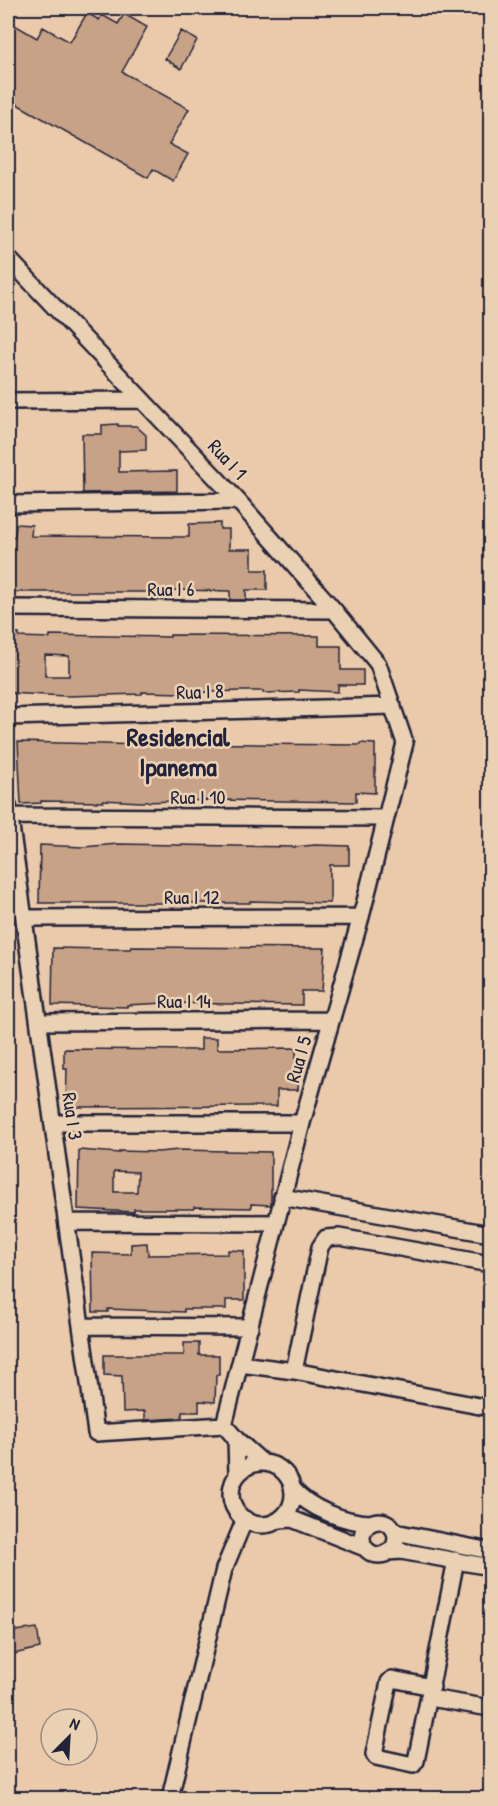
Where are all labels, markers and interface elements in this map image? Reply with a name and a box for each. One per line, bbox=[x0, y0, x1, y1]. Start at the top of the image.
street label: Rua I 1 bbox=[202, 433, 254, 485]
street label: Rua I 6 bbox=[148, 575, 194, 602]
street label: Rua I 8 bbox=[176, 677, 224, 705]
district label: Residencial Ipanema bbox=[126, 719, 231, 785]
street label: Rua I 10 bbox=[170, 783, 226, 810]
street label: Rua I 12 bbox=[164, 883, 220, 910]
street label: Rua I 14 bbox=[157, 987, 211, 1014]
street label: Rua I 5 bbox=[279, 1032, 318, 1085]
street label: Rua I 3 bbox=[56, 1090, 90, 1142]
north arrow bbox=[39, 1707, 99, 1767]
text: N bbox=[67, 1712, 84, 1735]

